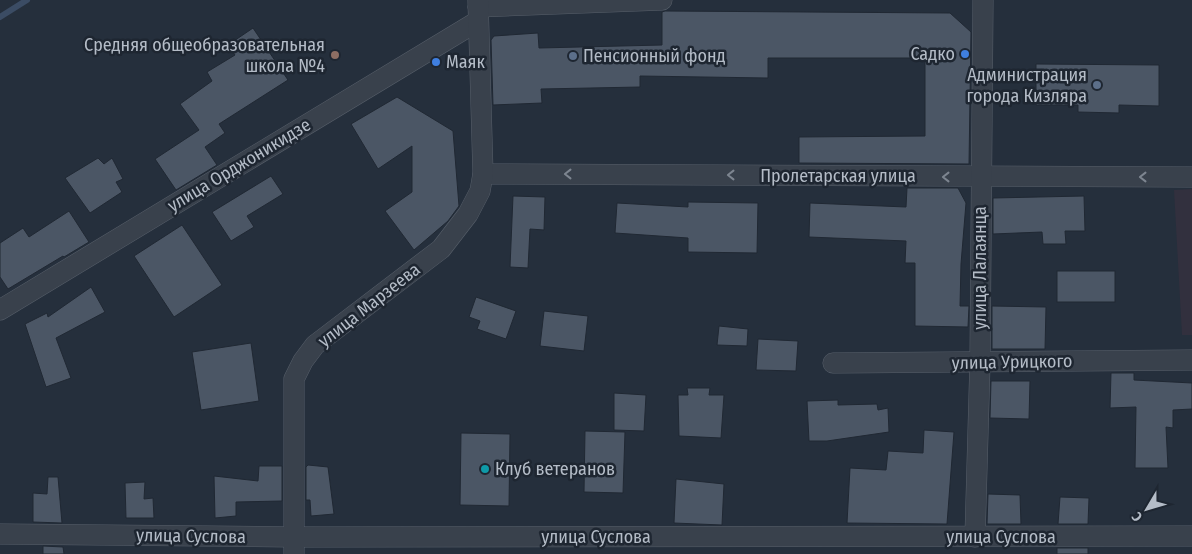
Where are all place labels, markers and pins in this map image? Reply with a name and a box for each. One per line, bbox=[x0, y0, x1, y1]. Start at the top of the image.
place label: Средняя общеобразовательная школа №4 bbox=[84, 34, 325, 77]
place label: Садко bbox=[910, 43, 955, 65]
place label: Пенсионный фонд bbox=[583, 45, 726, 67]
marker: Садко bbox=[959, 48, 971, 60]
marker: Средняя общеобразовательная школа №4 bbox=[329, 49, 341, 61]
marker: Пенсионный фонд bbox=[567, 50, 579, 62]
place label: Маяк bbox=[446, 51, 486, 73]
marker: Маяк bbox=[430, 56, 442, 68]
place label: Администрация города Кизляра bbox=[966, 64, 1087, 107]
marker: Администрация города Кизляра bbox=[1091, 79, 1103, 91]
place label: Клуб ветеранов bbox=[495, 458, 615, 480]
marker: Клуб ветеранов bbox=[479, 463, 491, 475]

